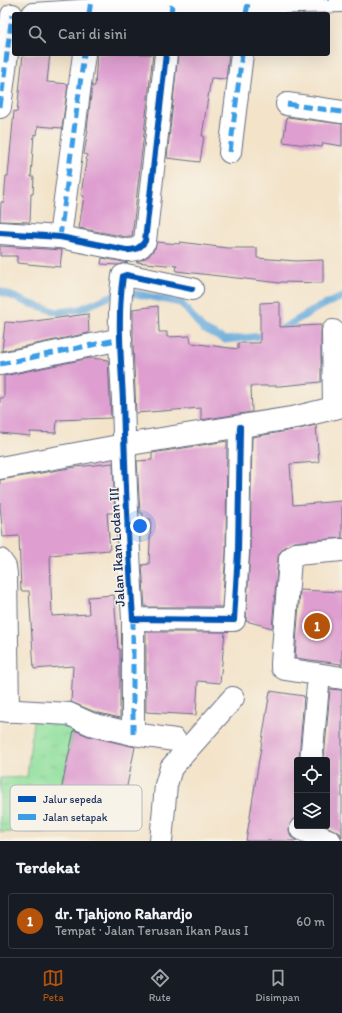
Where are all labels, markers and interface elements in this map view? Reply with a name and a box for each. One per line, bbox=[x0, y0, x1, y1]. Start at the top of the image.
search box bbox=[12, 12, 330, 56]
icon: search bbox=[26, 23, 48, 45]
text: Cari di sini bbox=[58, 25, 127, 43]
street label: Jalan Ikan Lodan III bbox=[105, 487, 129, 607]
your location bbox=[130, 516, 150, 536]
pin: 1 bbox=[304, 611, 330, 641]
map controls bbox=[294, 757, 330, 829]
button: locate bbox=[294, 757, 330, 793]
legend bbox=[10, 785, 142, 831]
text: Jalur sepeda bbox=[43, 793, 103, 806]
button: layers bbox=[294, 793, 330, 829]
text: Jalan setapak bbox=[43, 811, 108, 824]
text: Terdekat bbox=[16, 857, 80, 877]
text: dr. Tjahjono Rahardjo bbox=[55, 905, 192, 923]
text: 1 bbox=[27, 914, 33, 929]
text: 60 m bbox=[296, 914, 325, 929]
text: Tempat · Jalan Terusan Ikan Paus I bbox=[55, 923, 249, 938]
tab: Peta bbox=[42, 967, 64, 1004]
tab: Rute bbox=[149, 967, 171, 1004]
tab: Disimpan bbox=[255, 967, 300, 1004]

